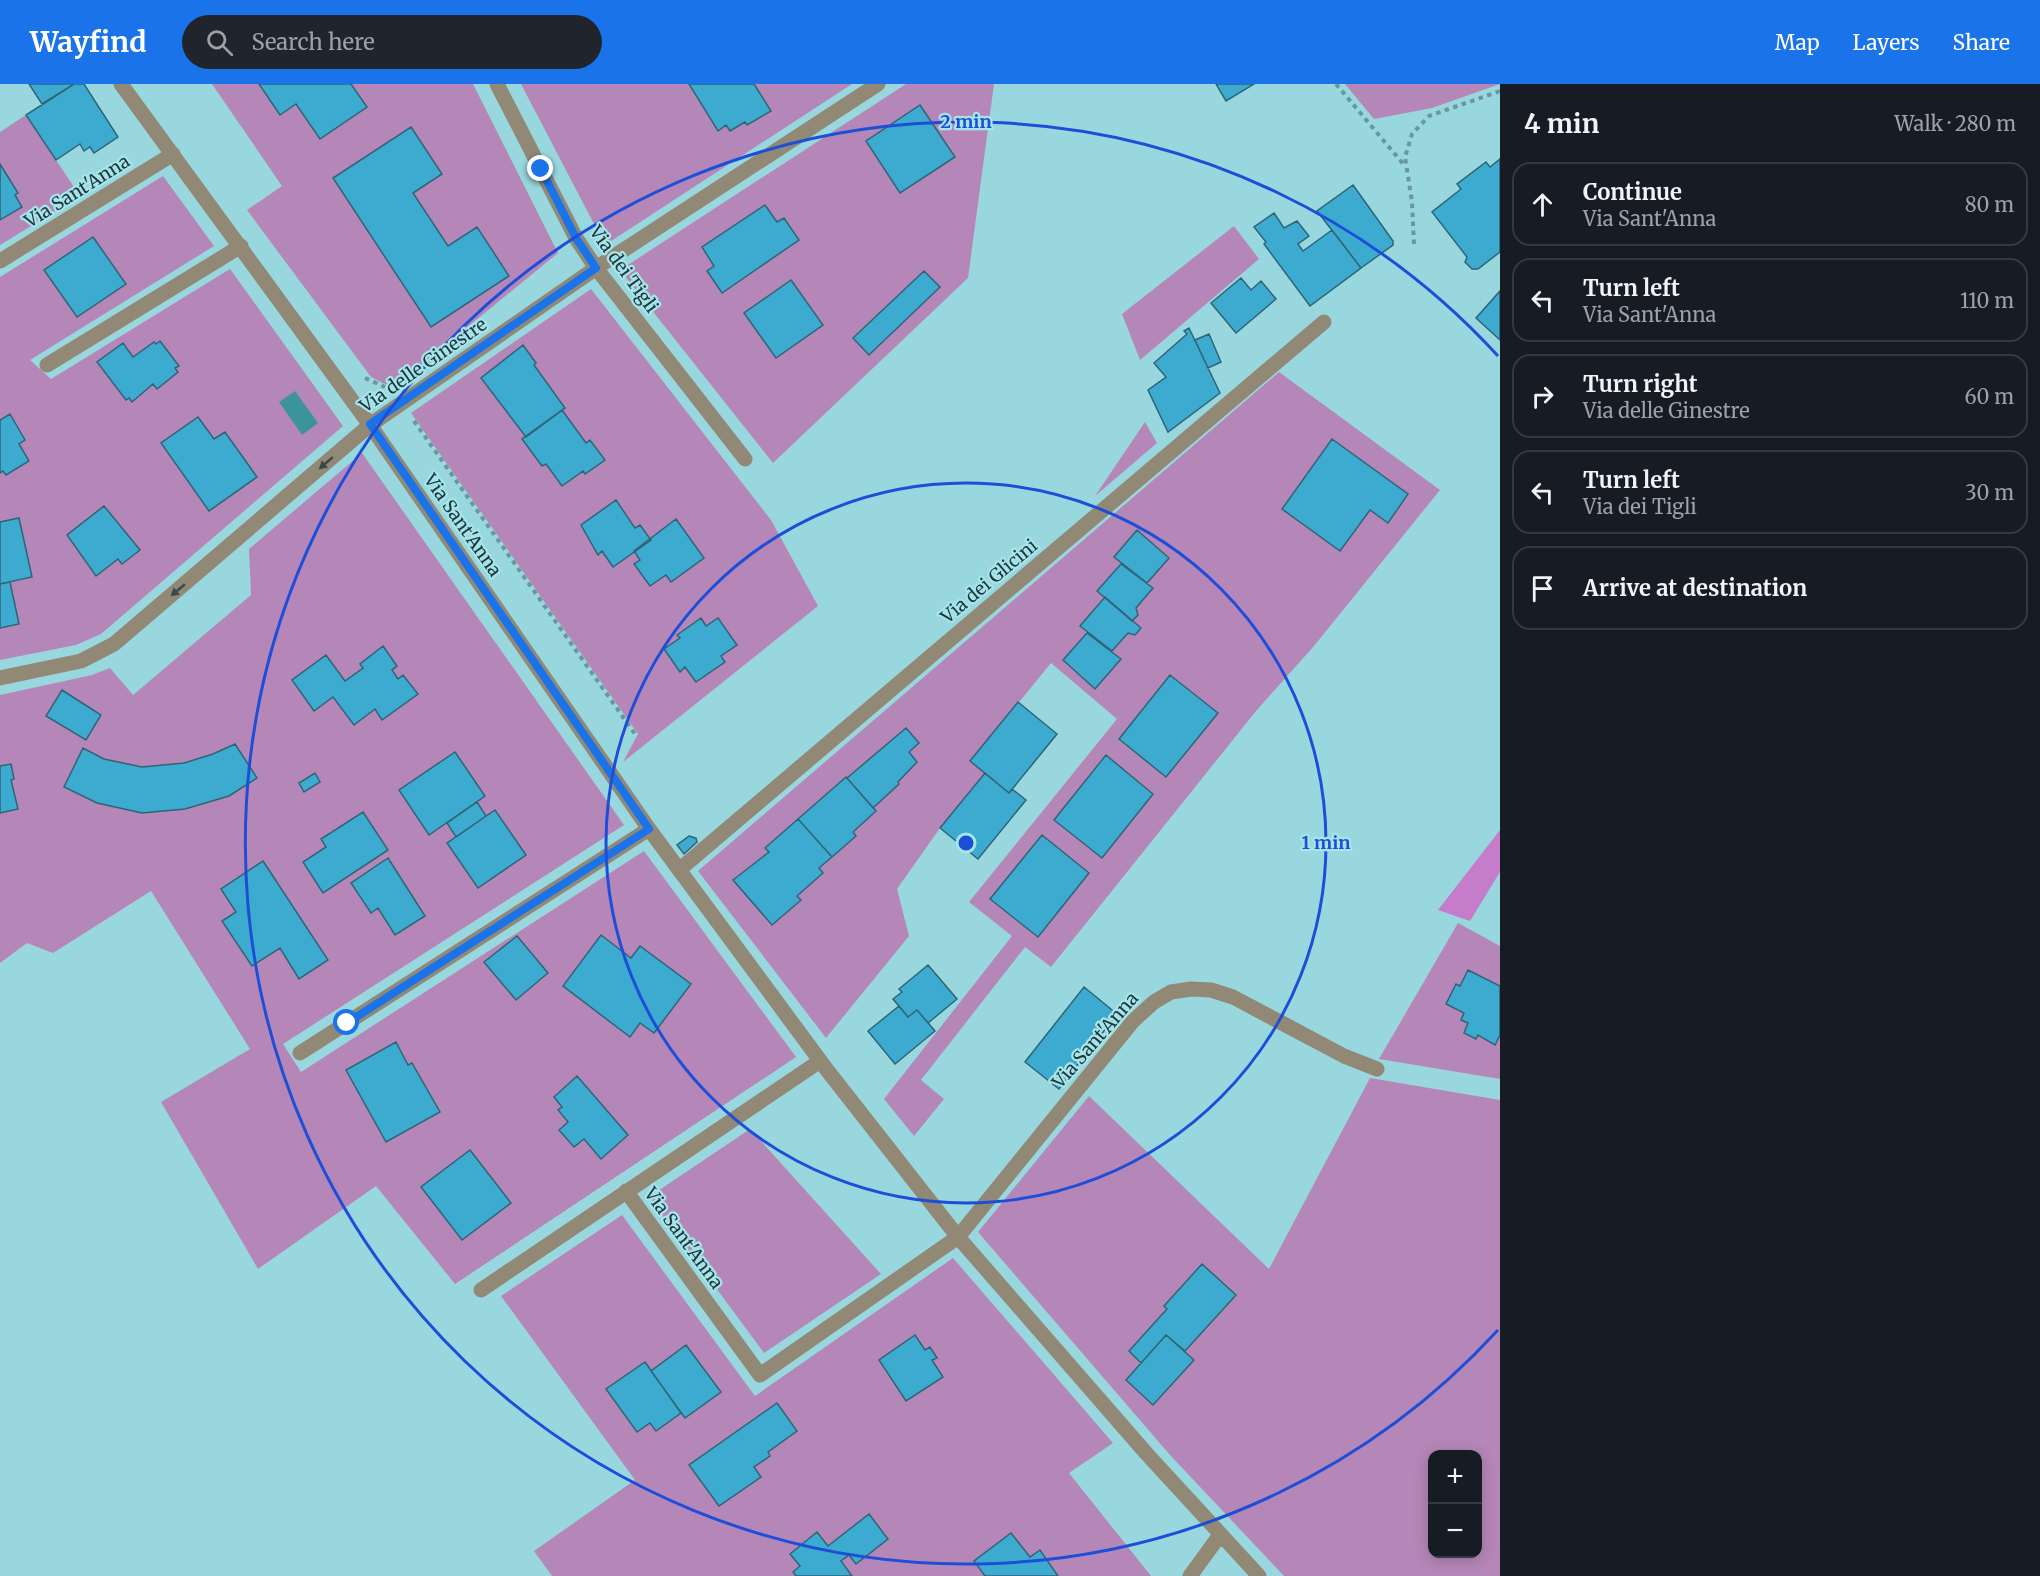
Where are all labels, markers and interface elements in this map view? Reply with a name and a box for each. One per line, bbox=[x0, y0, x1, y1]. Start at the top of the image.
search box bbox=[182, 15, 602, 69]
text: Wayfind bbox=[30, 24, 146, 60]
icon: search bbox=[203, 26, 236, 59]
text: Search here bbox=[251, 28, 375, 56]
text: Map bbox=[1775, 29, 1820, 56]
text: Layers bbox=[1853, 29, 1920, 56]
text: Share bbox=[1953, 29, 2010, 56]
text: 4 min bbox=[1524, 107, 1599, 140]
text: 2 min bbox=[940, 110, 992, 133]
text: Walk · 280 m bbox=[1894, 111, 2016, 136]
street label: Via Sant'Anna bbox=[19, 149, 134, 233]
route end bbox=[527, 155, 553, 181]
text: Continue bbox=[1583, 178, 1682, 206]
icon: ahead bbox=[1526, 188, 1559, 221]
text: 80 m bbox=[1965, 192, 2014, 217]
text: Via Sant'Anna bbox=[1583, 206, 1716, 231]
street label: Via dei Tigli bbox=[584, 220, 664, 317]
text: Turn left bbox=[1583, 274, 1680, 302]
icon: left bbox=[1526, 284, 1559, 317]
text: 110 m bbox=[1960, 288, 2014, 313]
text: Via Sant'Anna bbox=[1583, 302, 1716, 327]
street label: Via delle Ginestre bbox=[354, 313, 491, 418]
text: Turn right bbox=[1583, 370, 1697, 398]
icon: right bbox=[1526, 380, 1559, 413]
text: 60 m bbox=[1964, 384, 2014, 409]
text: Via delle Ginestre bbox=[1583, 398, 1750, 423]
one-way arrow bbox=[319, 456, 334, 469]
text: Turn left bbox=[1583, 466, 1680, 494]
street label: Via Sant'Anna bbox=[419, 468, 507, 581]
icon: left bbox=[1526, 476, 1559, 509]
text: 30 m bbox=[1965, 480, 2014, 505]
text: Via dei Tigli bbox=[1583, 494, 1697, 519]
street label: Via dei Glicini bbox=[935, 534, 1042, 629]
icon: arrive bbox=[1526, 572, 1559, 605]
text: Arrive at destination bbox=[1583, 574, 1807, 602]
one-way arrow bbox=[170, 583, 186, 596]
text: 1 min bbox=[1301, 831, 1351, 854]
centre of rings bbox=[956, 833, 976, 853]
street label: Via Sant'Anna bbox=[1046, 987, 1143, 1094]
route start bbox=[333, 1009, 359, 1035]
street label: Via Sant'Anna bbox=[639, 1182, 729, 1294]
map controls bbox=[1428, 1450, 1482, 1558]
button: + bbox=[1428, 1450, 1482, 1504]
button: − bbox=[1428, 1504, 1482, 1558]

